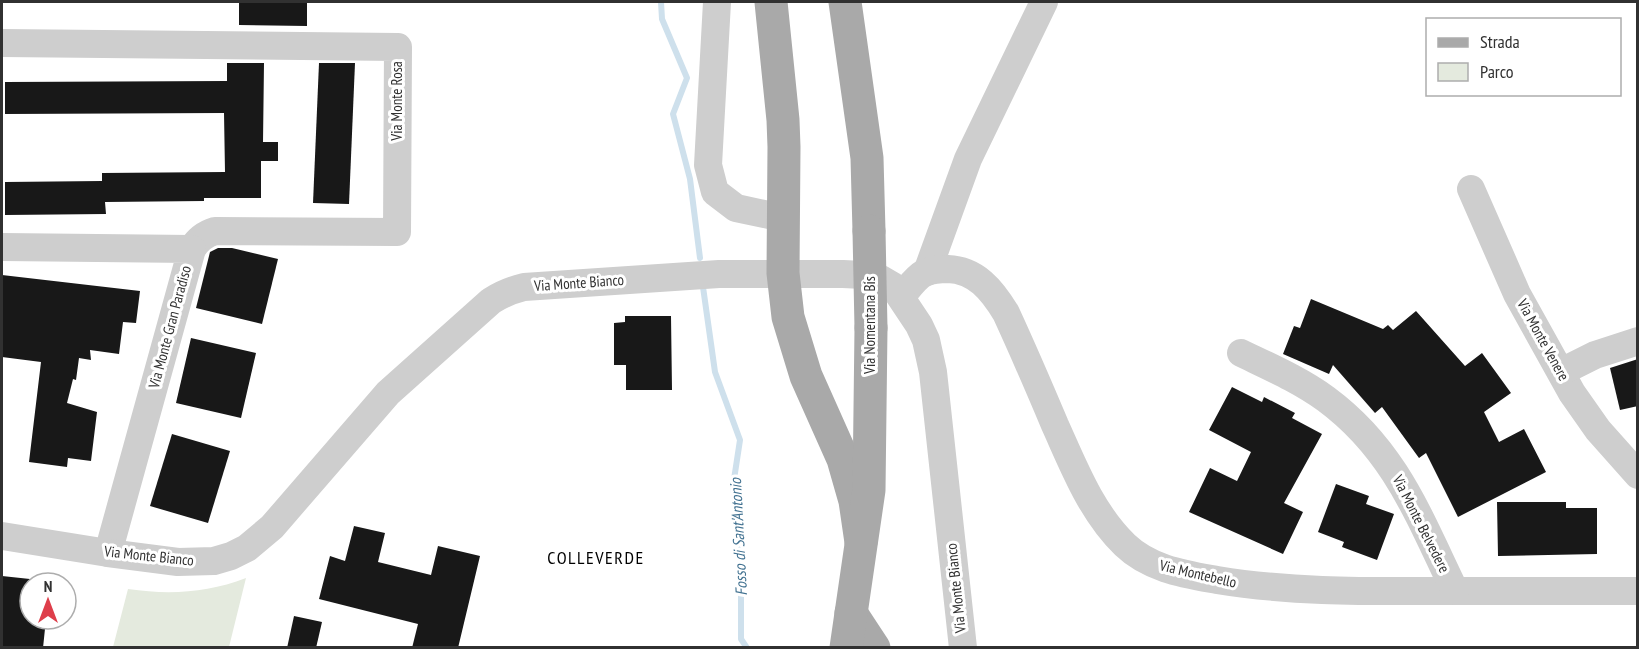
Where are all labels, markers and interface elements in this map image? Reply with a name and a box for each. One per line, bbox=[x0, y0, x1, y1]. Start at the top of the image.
legend bbox=[1426, 18, 1621, 96]
text: Strada bbox=[1480, 30, 1520, 53]
text: Parco bbox=[1480, 60, 1514, 83]
street label: Via Monte Rosa bbox=[387, 61, 406, 142]
street label: Via Monte Gran Paradiso bbox=[144, 263, 195, 391]
street label: Via Monte Bianco bbox=[532, 270, 624, 295]
street label: Via Nomentana Bis bbox=[860, 276, 879, 375]
street label: Via Monte Venere bbox=[1513, 295, 1574, 384]
street label: Via Monte Belvedere bbox=[1388, 471, 1454, 576]
water label: Fosso di Sant'Antonio bbox=[725, 477, 751, 596]
street label: Via Monte Bianco bbox=[102, 541, 195, 570]
street label: Via Monte Bianco bbox=[941, 542, 970, 635]
district label: COLLEVERDE bbox=[547, 546, 645, 569]
street label: Via Montebello bbox=[1157, 555, 1238, 592]
north arrow bbox=[18, 571, 78, 631]
text: N bbox=[44, 576, 52, 596]

